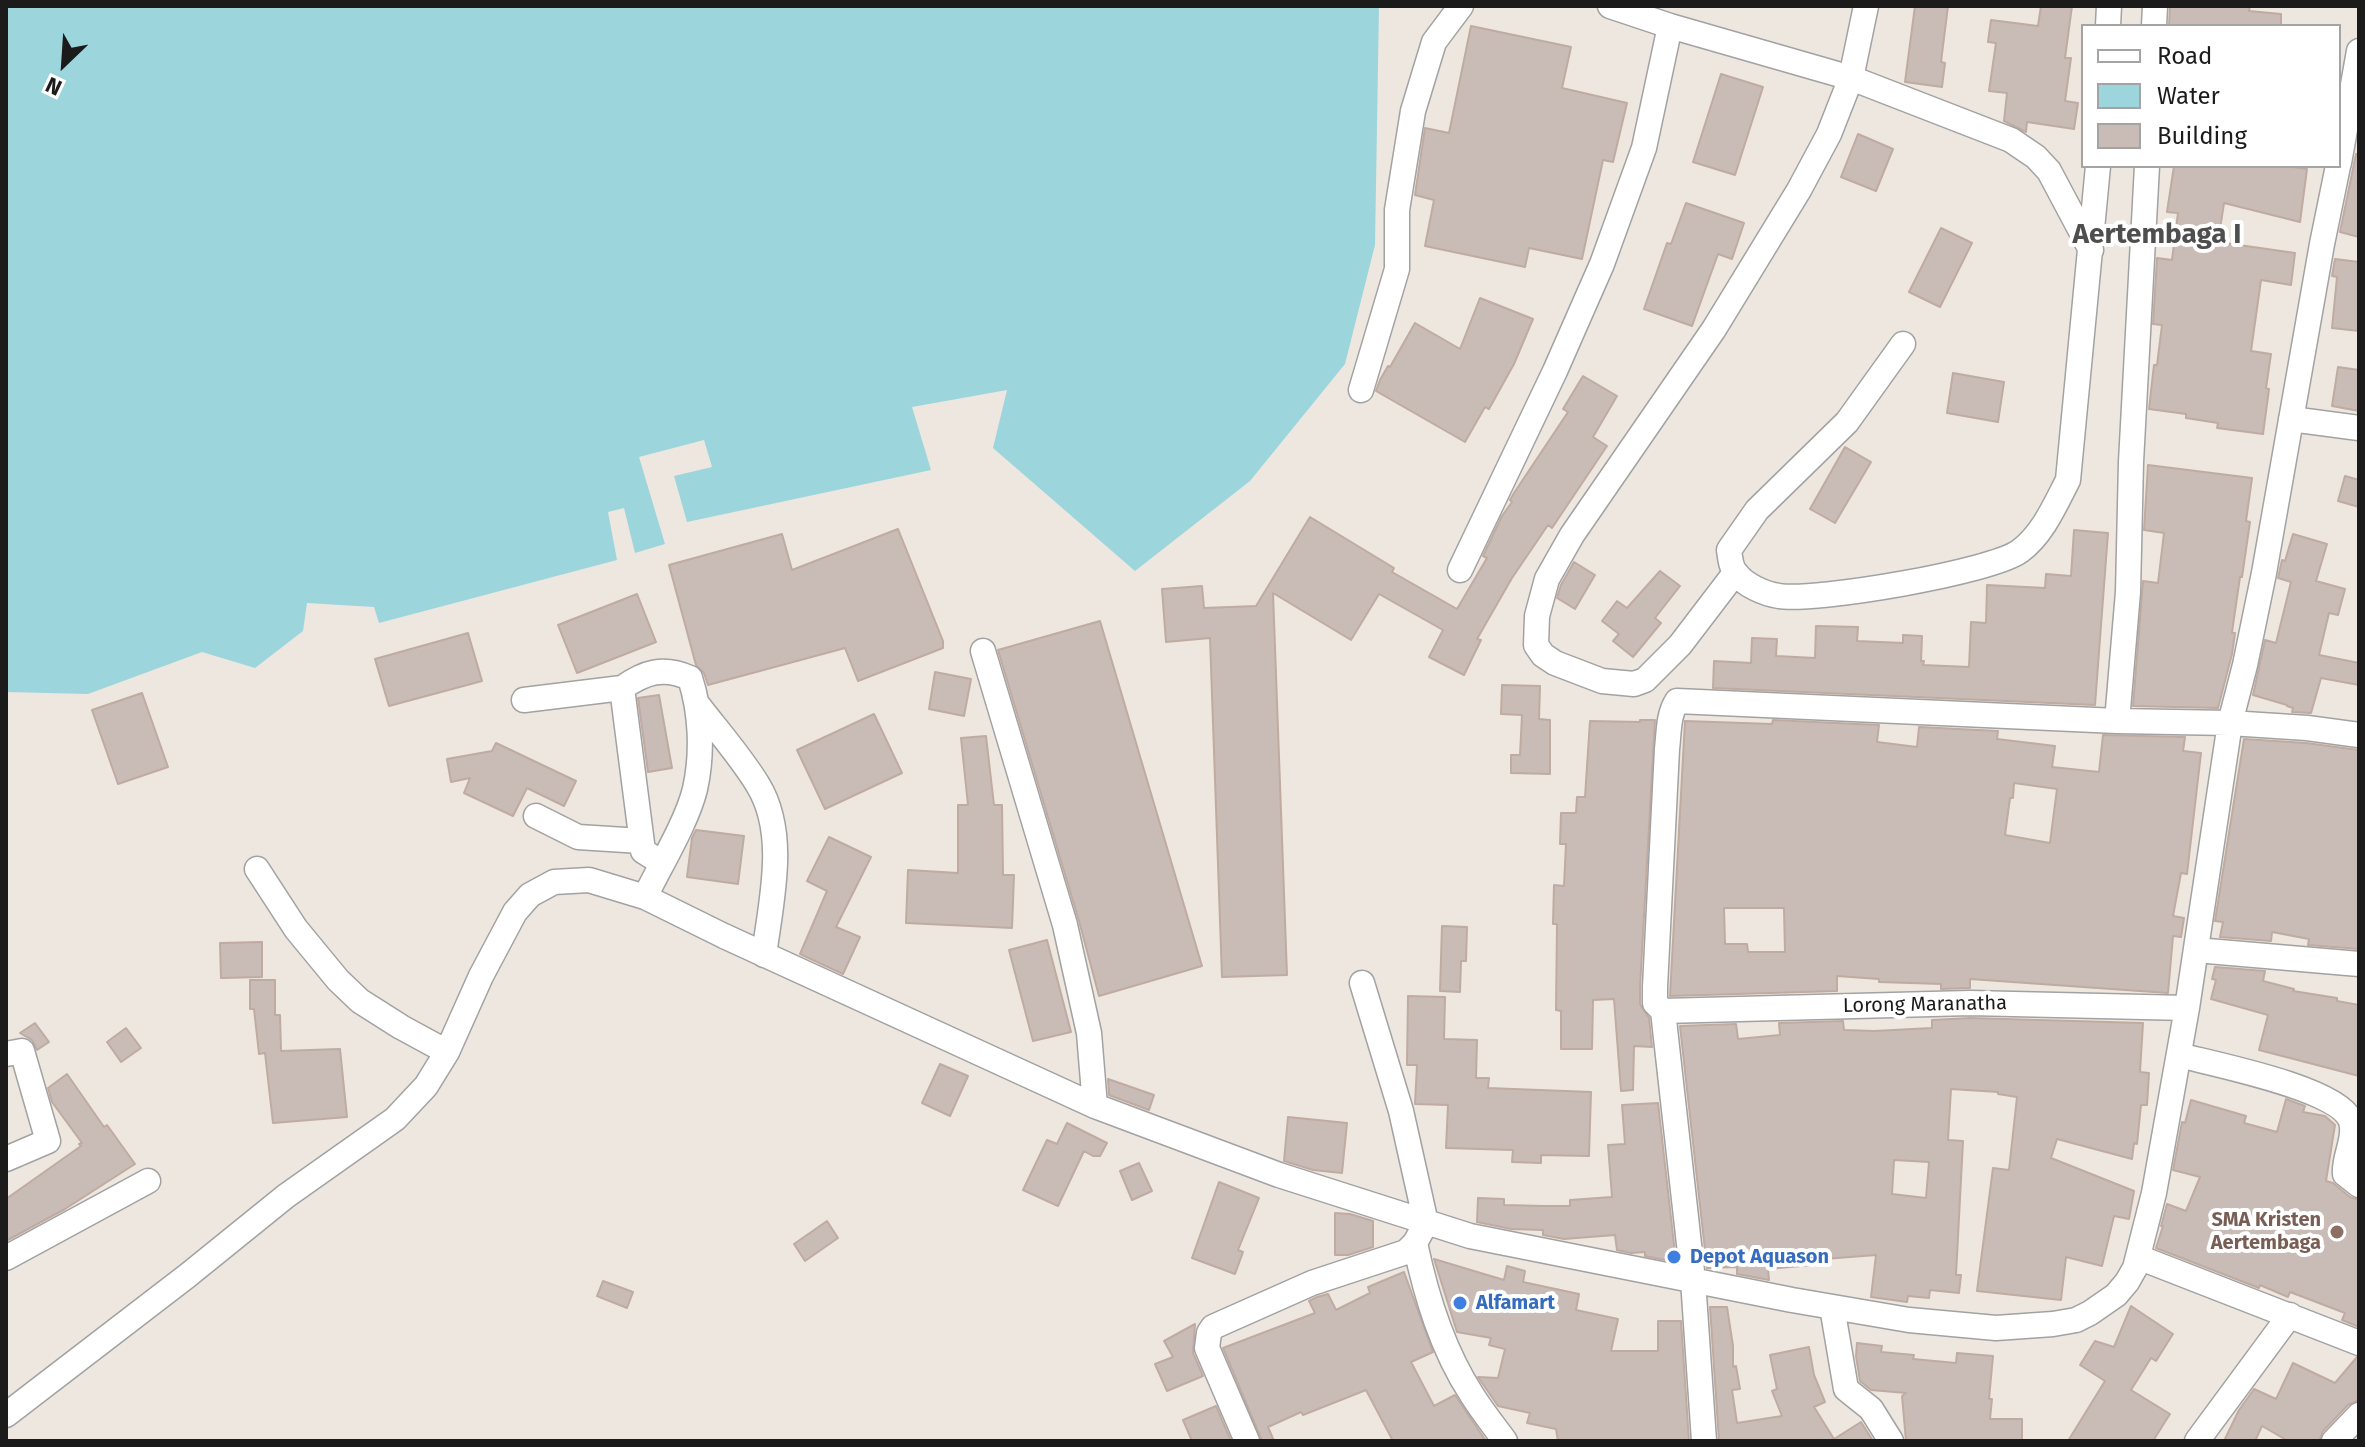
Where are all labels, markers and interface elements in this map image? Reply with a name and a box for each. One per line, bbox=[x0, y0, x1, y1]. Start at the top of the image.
north arrow bbox=[24, 24, 104, 104]
legend bbox=[2081, 24, 2341, 168]
text: Road bbox=[2157, 42, 2212, 70]
text: N bbox=[41, 71, 66, 102]
text: Water bbox=[2157, 82, 2220, 110]
text: Building bbox=[2157, 122, 2247, 150]
district label: Aertembaga I bbox=[2072, 218, 2242, 252]
street label: Lorong Maranatha bbox=[1843, 992, 2007, 1018]
place label: SMA Kristen Aertembaga bbox=[2211, 1208, 2321, 1255]
marker: SMA Kristen Aertembaga bbox=[2328, 1223, 2346, 1241]
place label: Depot Aquason bbox=[1690, 1245, 1829, 1269]
marker: Depot Aquason bbox=[1665, 1248, 1683, 1266]
place label: Alfamart bbox=[1476, 1291, 1555, 1315]
marker: Alfamart bbox=[1451, 1294, 1469, 1312]

